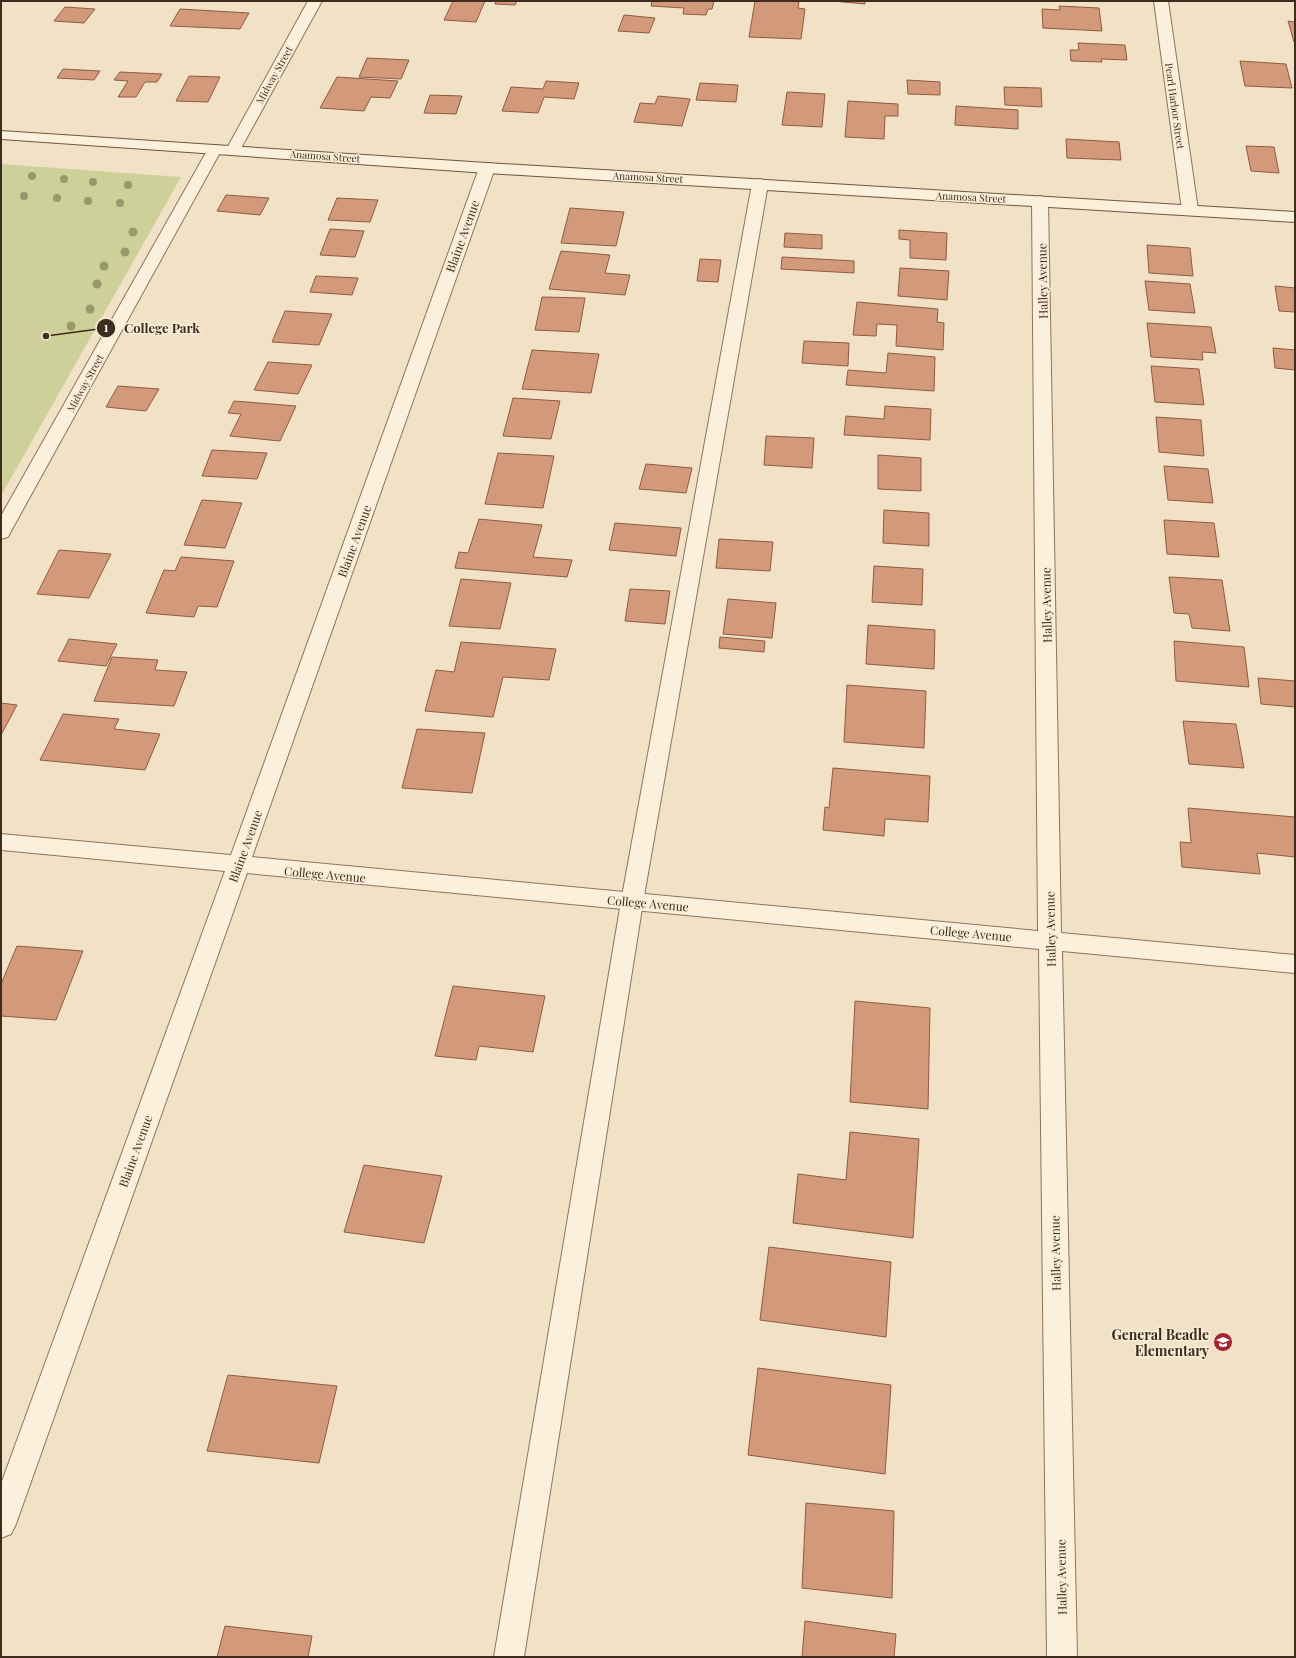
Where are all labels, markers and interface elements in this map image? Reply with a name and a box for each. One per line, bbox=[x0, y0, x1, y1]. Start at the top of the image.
street label: Midway Street bbox=[252, 43, 296, 106]
street label: Pearl Harbor Street bbox=[1162, 62, 1188, 150]
street label: Anamosa Street bbox=[288, 146, 361, 165]
street label: Anamosa Street bbox=[612, 168, 684, 186]
street label: Anamosa Street bbox=[935, 188, 1007, 206]
street label: Blaine Avenue bbox=[442, 198, 482, 274]
street label: Halley Avenue bbox=[1033, 243, 1051, 319]
callout: College Park bbox=[96, 316, 208, 341]
text: 1 bbox=[104, 319, 109, 335]
text: College Park bbox=[124, 319, 200, 336]
street label: Midway Street bbox=[63, 351, 107, 414]
street label: Blaine Avenue bbox=[334, 503, 374, 579]
street label: Halley Avenue bbox=[1037, 567, 1055, 643]
street label: Blaine Avenue bbox=[225, 808, 265, 884]
street label: College Avenue bbox=[283, 862, 367, 886]
street label: College Avenue bbox=[606, 891, 690, 915]
street label: Halley Avenue bbox=[1041, 891, 1059, 967]
street label: College Avenue bbox=[929, 921, 1013, 945]
street label: Blaine Avenue bbox=[115, 1113, 155, 1189]
street label: Halley Avenue bbox=[1046, 1215, 1064, 1291]
place label: General Beadle Elementary bbox=[1111, 1325, 1210, 1360]
school or university icon: General Beadle Elementary bbox=[1212, 1331, 1234, 1353]
street label: Halley Avenue bbox=[1052, 1539, 1070, 1615]

